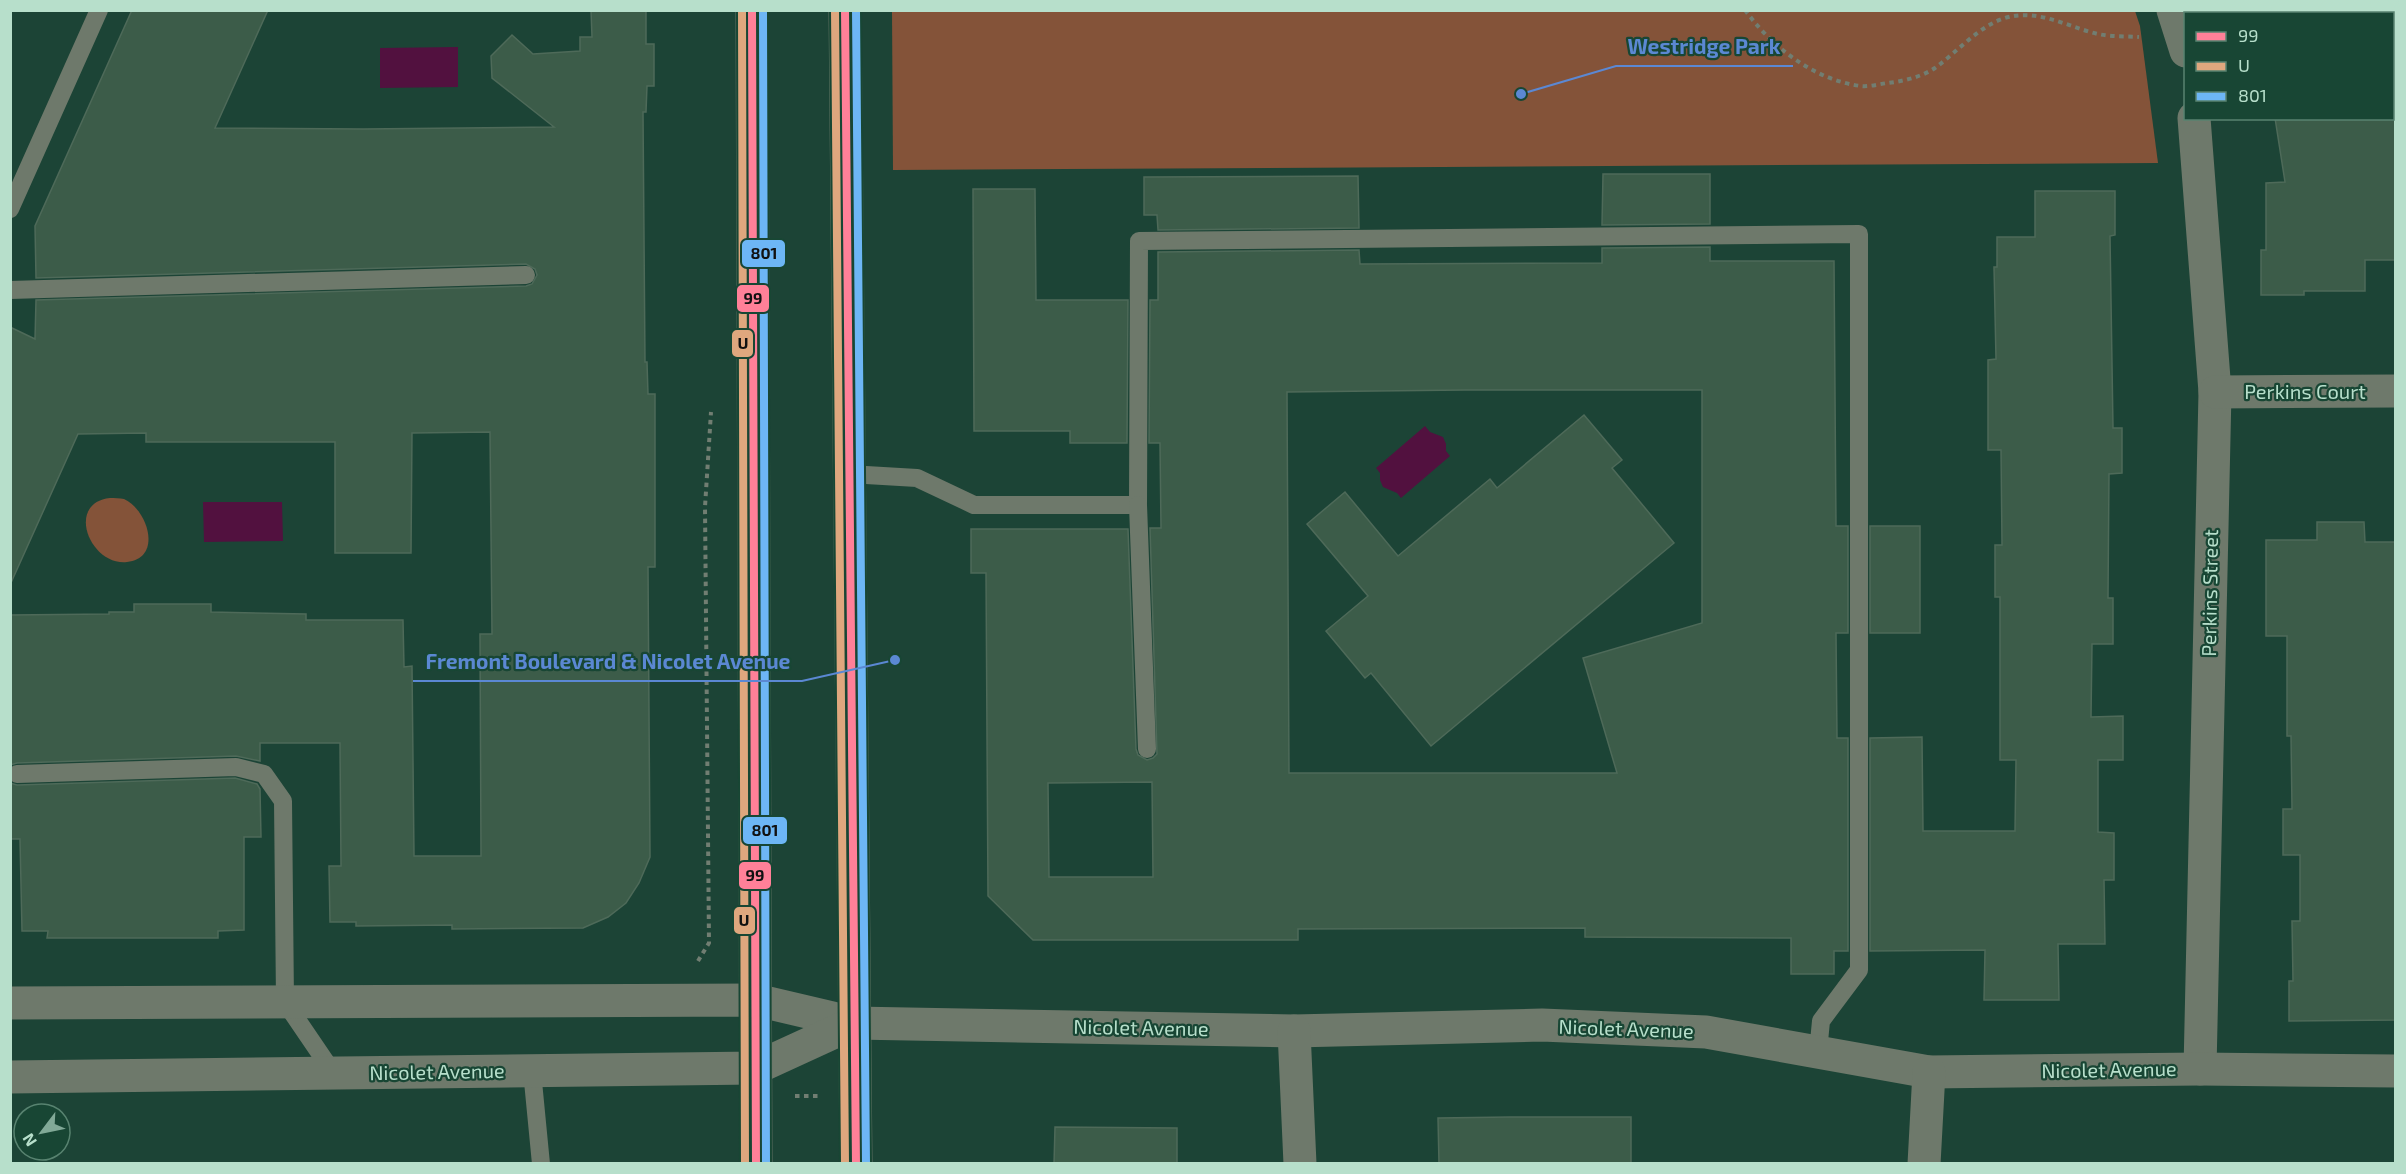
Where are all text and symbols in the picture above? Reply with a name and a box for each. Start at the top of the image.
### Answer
legend [2184,12,2394,120]
text: 99 [2238,24,2259,46]
callout: Westridge Park [1616,27,1793,66]
text: Westridge Park [1627,33,1781,58]
text: U [2238,54,2250,76]
text: 801 [2238,84,2267,106]
line badge: 801 [741,239,786,268]
text: 801 [751,243,777,262]
line badge: 99 [736,284,770,313]
text: 99 [744,288,762,307]
line badge: U [731,329,754,358]
text: U [738,333,748,352]
street label: Perkins Court [2244,379,2366,403]
street label: Perkins Street [2196,529,2222,657]
callout: Fremont Boulevard & Nicolet Avenue [413,642,802,681]
text: Fremont Boulevard & Nicolet Avenue [426,648,791,673]
line badge: 801 [742,816,788,845]
text: 801 [752,820,778,839]
line badge: 99 [738,861,772,890]
text: 99 [746,865,764,884]
line badge: U [733,906,756,935]
text: U [739,910,749,929]
street label: Nicolet Avenue [1073,1014,1209,1040]
street label: Nicolet Avenue [1558,1014,1694,1042]
street label: Nicolet Avenue [2041,1056,2177,1082]
street label: Nicolet Avenue [369,1058,505,1084]
north arrow [12,1102,72,1162]
text: N [18,1130,40,1150]

